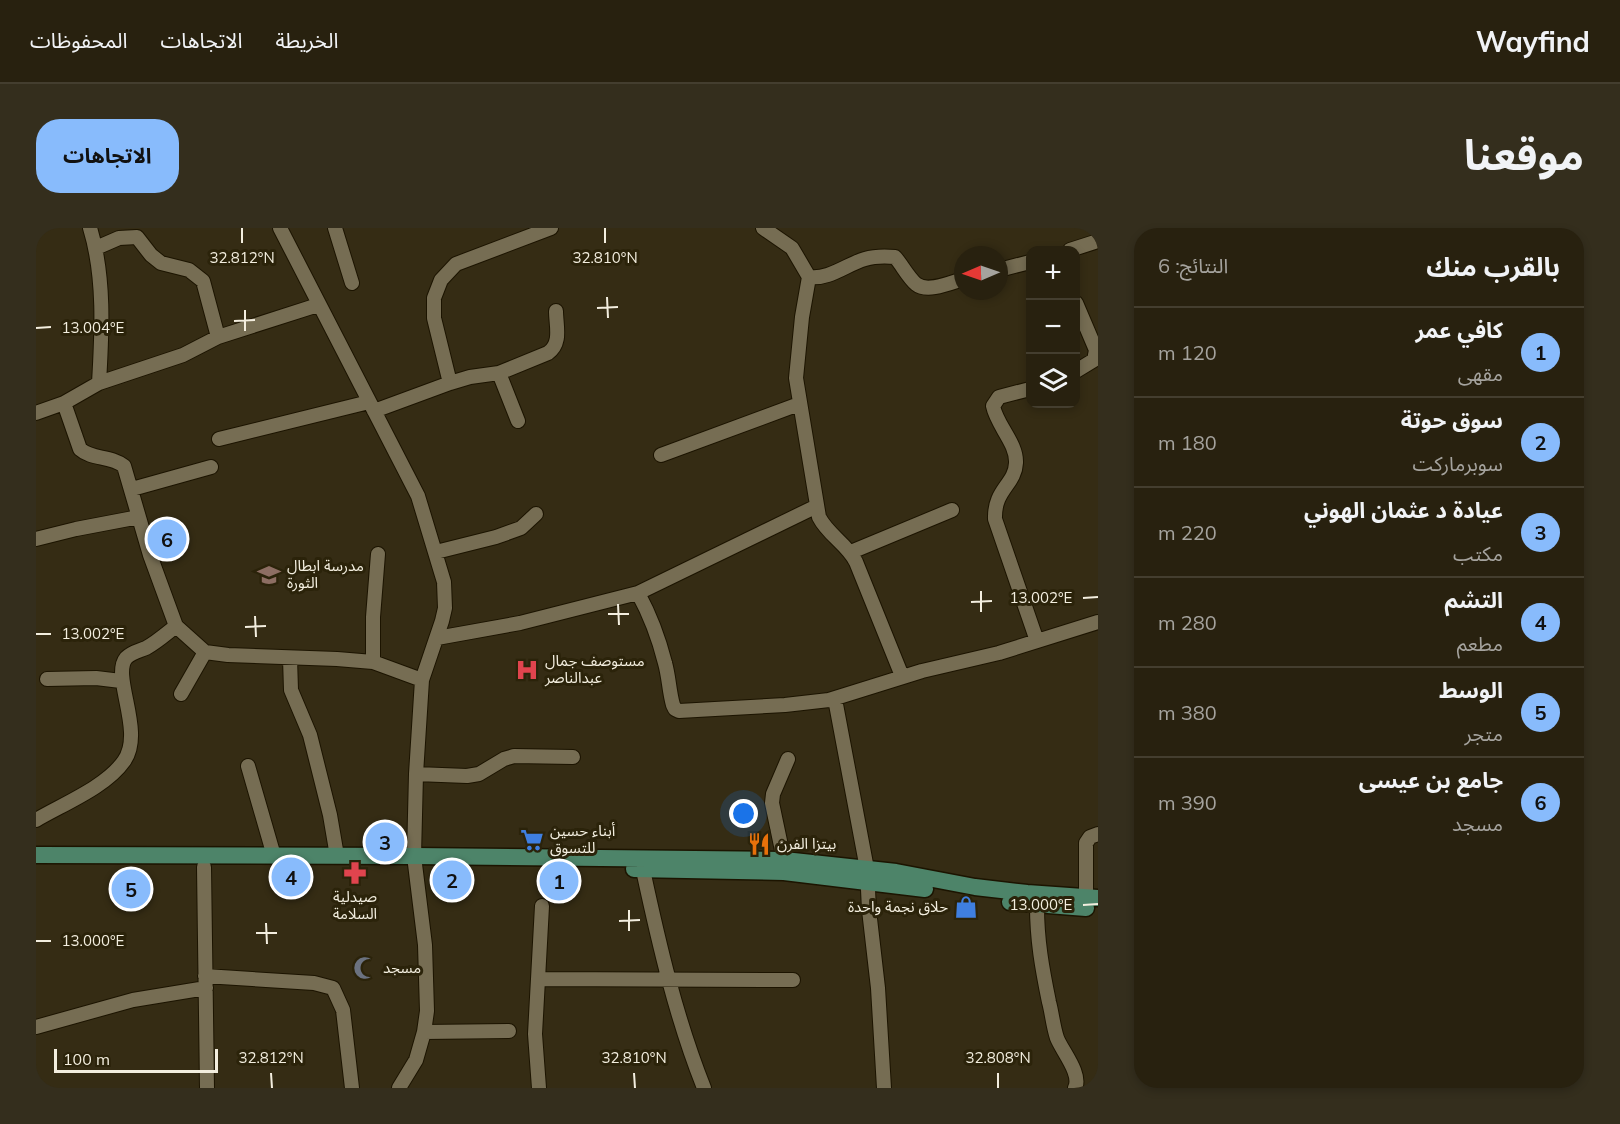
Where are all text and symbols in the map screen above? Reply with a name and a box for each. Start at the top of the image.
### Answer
text: Wayfind [1476,24,1590,59]
text: المحفوظات [30,27,127,53]
text: الاتجاهات [160,27,242,53]
text: الخريطة [275,27,338,53]
button: الاتجاهات [36,119,179,193]
text: موقعنا [1464,128,1584,181]
north arrow [954,246,1008,300]
map controls [1026,246,1080,408]
button: + [1026,246,1080,300]
text: 32.812°N [209,248,275,267]
text: 32.810°N [572,248,638,267]
text: بالقرب منك [1426,250,1560,283]
text: النتائج: 6 [1158,253,1228,278]
button: − [1026,300,1080,354]
text: كافي عمر [1415,316,1503,344]
text: 13.004°E [62,318,125,337]
text: 120 m [1158,340,1217,365]
text: 1 [1535,340,1547,365]
button: layers [1026,354,1080,408]
text: مقهى [1458,361,1503,386]
text: سوق حوتة [1401,406,1503,434]
text: 180 m [1158,430,1217,455]
text: 2 [1535,430,1547,455]
text: سوبرماركت [1412,451,1503,476]
text: عيادة د عثمان الهوني [1304,496,1503,524]
pin: 6 [148,516,186,562]
text: 220 m [1158,520,1217,545]
text: 3 [1535,520,1547,545]
text: مكتب [1453,541,1503,566]
place label: مدرسة ابطال الثورة [287,556,364,592]
school or university icon: مدرسة ابطال الثورة [256,562,282,588]
text: التشم [1445,586,1503,614]
text: 13.002°E [1010,588,1073,607]
text: 280 m [1158,610,1217,635]
text: 4 [1535,610,1547,635]
text: 13.002°E [62,624,125,643]
text: مطعم [1457,631,1503,656]
place label: مستوصف جمال عبدالناصر [544,651,645,687]
hospital icon: مستوصف جمال عبدالناصر [514,657,540,683]
text: الوسط [1439,676,1503,704]
text: 380 m [1158,700,1217,725]
text: 5 [1535,700,1547,725]
text: متجر [1464,721,1503,746]
text: جامع بن عيسى [1359,766,1503,794]
text: 390 m [1158,790,1217,815]
text: 6 [1535,790,1547,815]
your location [729,799,758,828]
text: مسجد [1452,811,1503,836]
pin: 3 [366,820,404,864]
place label: أبناء حسين للتسوق [550,821,616,857]
supermarket icon: أبناء حسين للتسوق [519,827,545,853]
restaurant icon: بيتزا الفرن [746,831,772,857]
place label: بيتزا الفرن [777,834,836,853]
pin: 4 [272,854,310,900]
pin: 2 [432,858,472,902]
pin: 1 [540,858,578,904]
pharmacy icon: صيدلية السلامة [342,860,368,886]
pin: 5 [112,866,151,912]
place label: صيدلية السلامة [333,887,377,923]
shop icon: حلاق نجمة واحدة [953,894,979,920]
text: 13.000°E [1010,895,1073,914]
place label: حلاق نجمة واحدة [848,897,948,916]
text: 13.000°E [62,931,125,950]
mosque icon: مسجد [352,955,378,981]
place label: مسجد [383,958,421,977]
scale bar [54,1046,218,1074]
text: 32.812°N [238,1048,304,1067]
text: 32.810°N [601,1048,667,1067]
text: 32.808°N [965,1048,1031,1067]
text: 100 m [63,1049,110,1069]

